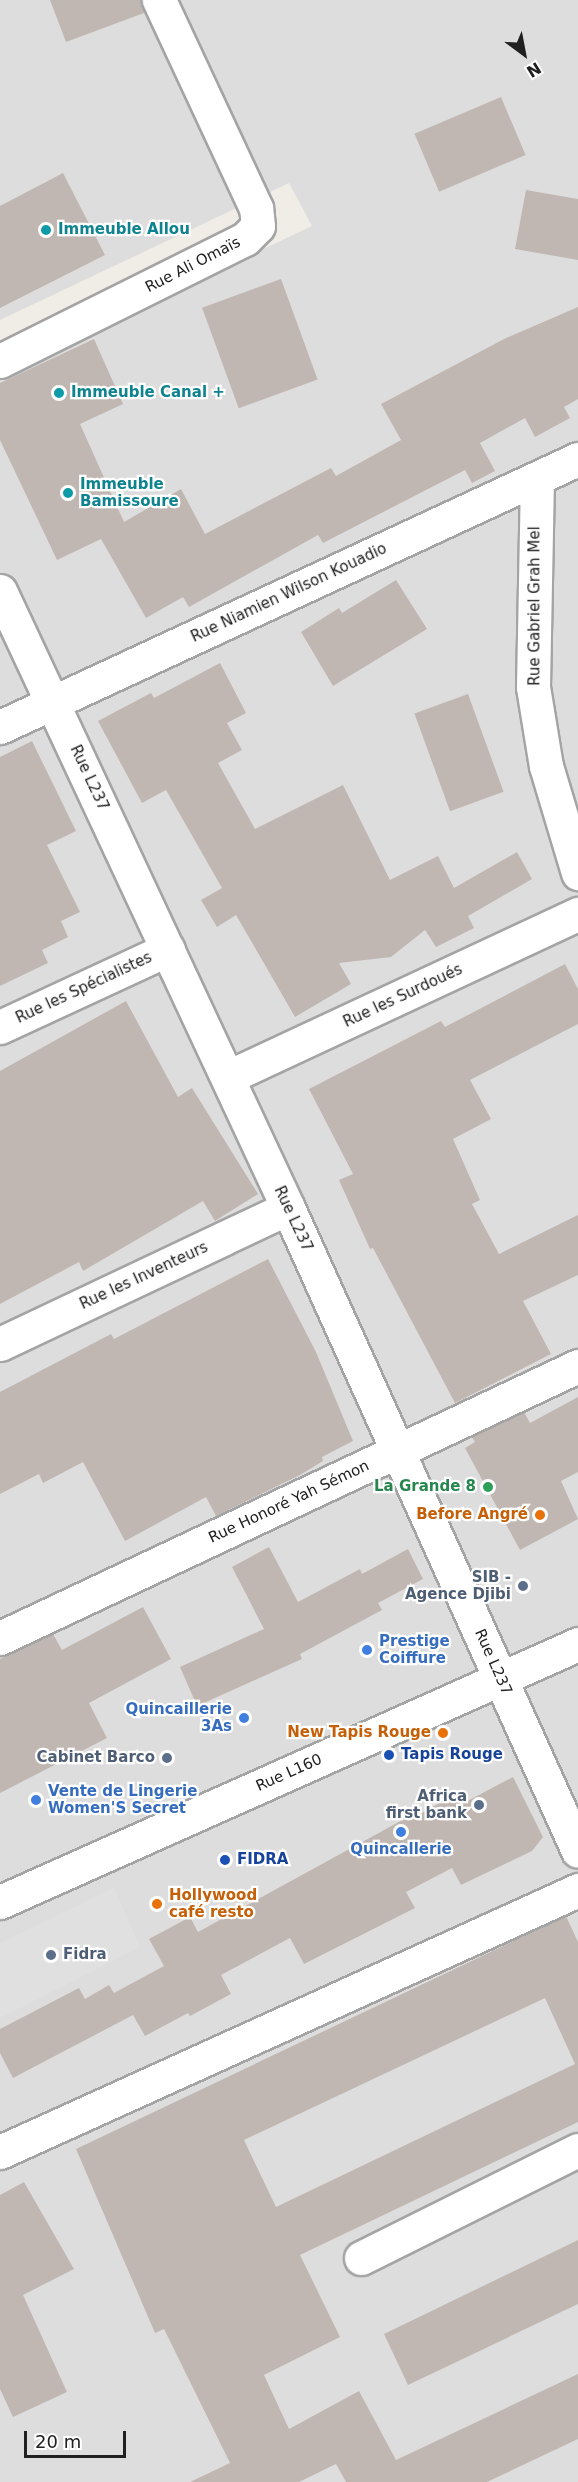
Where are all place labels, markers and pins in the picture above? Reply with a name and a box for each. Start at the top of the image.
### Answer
place label: Immeuble Allou [58,221,190,239]
marker: Immeuble Allou [39,223,53,237]
place label: Immeuble Canal + [71,384,225,402]
marker: Immeuble Canal + [52,386,66,400]
place label: Immeuble Bamissoure [80,475,179,510]
marker: Immeuble Bamissoure [61,486,75,500]
place label: La Grande 8 [374,1478,476,1496]
marker: La Grande 8 [481,1480,495,1494]
place label: Before Angré [416,1506,528,1524]
marker: Before Angré [533,1508,547,1522]
place label: SIB - Agence Djibi [405,1568,511,1603]
marker: SIB - Agence Djibi [516,1579,530,1593]
place label: Prestige Coiffure [379,1632,450,1667]
marker: Prestige Coiffure [360,1643,374,1657]
place label: Quincaillerie 3As [125,1700,232,1735]
marker: Quincaillerie 3As [237,1711,251,1725]
place label: New Tapis Rouge [287,1724,431,1742]
marker: New Tapis Rouge [436,1726,450,1740]
place label: Tapis Rouge [401,1746,503,1764]
marker: Tapis Rouge [382,1748,396,1762]
place label: Cabinet Barco [37,1749,155,1767]
marker: Cabinet Barco [160,1751,174,1765]
place label: Vente de Lingerie Women'S Secret [48,1782,197,1817]
place label: Africa first bank [386,1787,467,1822]
marker: Vente de Lingerie Women'S Secret [29,1793,43,1807]
marker: Africa first bank [472,1798,486,1812]
marker: Quincallerie [394,1825,408,1839]
place label: Quincallerie [350,1841,452,1859]
place label: FIDRA [237,1851,288,1869]
marker: FIDRA [218,1853,232,1867]
place label: Hollywood café resto [169,1886,257,1921]
marker: Hollywood café resto [150,1897,164,1911]
place label: Fidra [63,1946,107,1964]
marker: Fidra [44,1948,58,1962]

